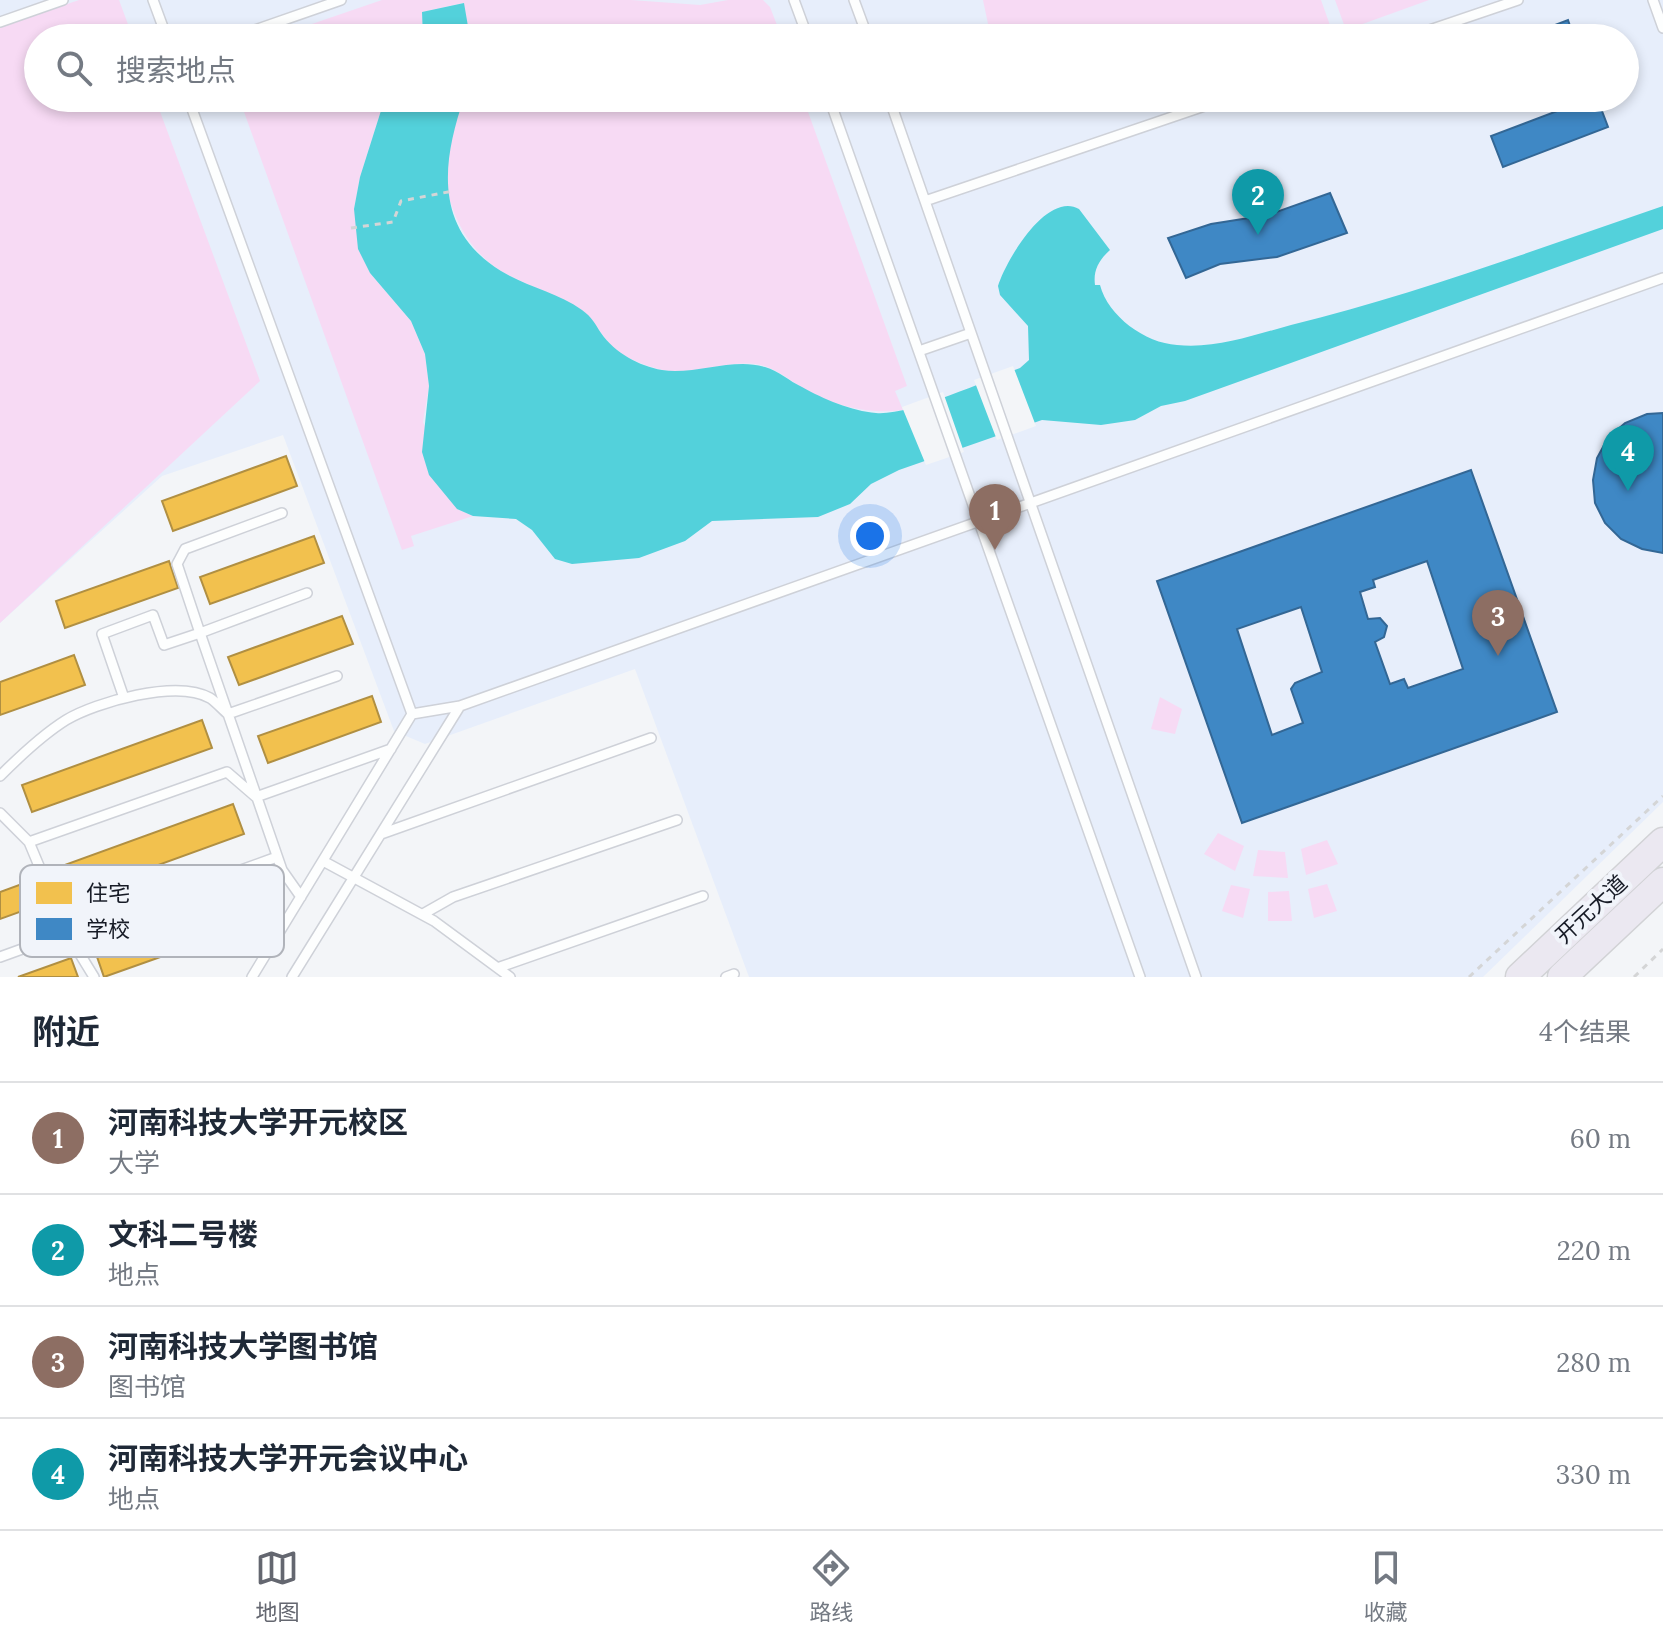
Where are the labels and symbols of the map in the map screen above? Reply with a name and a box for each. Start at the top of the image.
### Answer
pin: 2 [1232,169,1284,235]
pin: 4 [1602,425,1654,491]
pin: 1 [969,484,1021,550]
your location [850,516,890,556]
pin: 3 [1472,590,1524,656]
legend [20,865,284,957]
street label: 开元大道 [1549,869,1633,949]
text: 住宅 [86,879,130,907]
text: 学校 [86,915,130,943]

